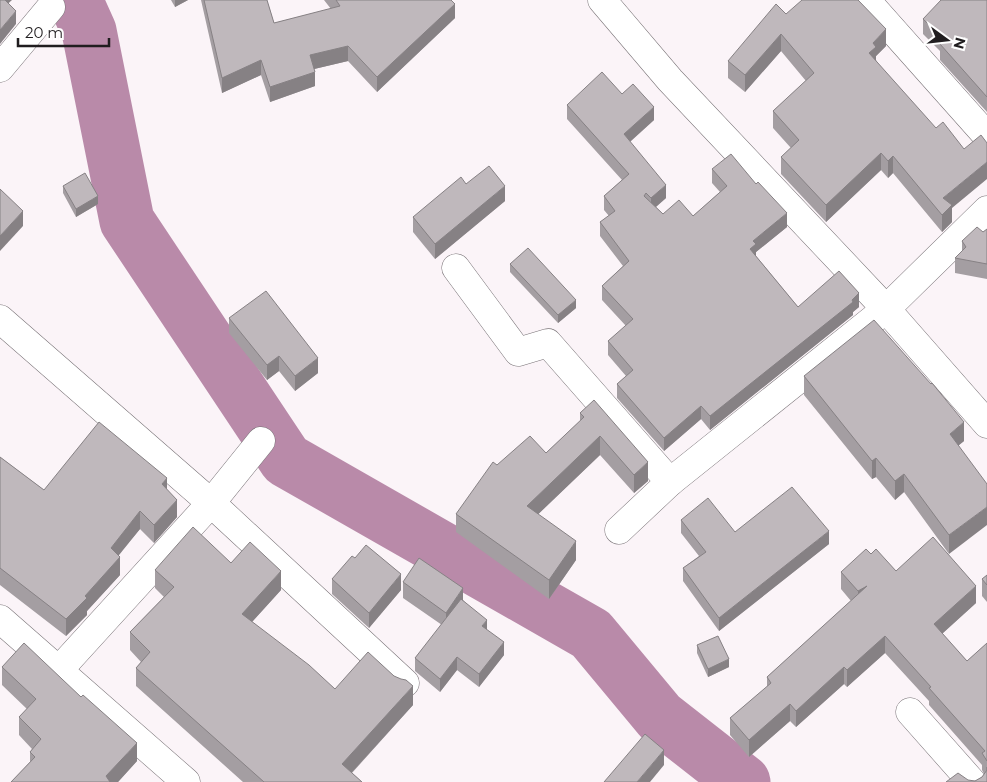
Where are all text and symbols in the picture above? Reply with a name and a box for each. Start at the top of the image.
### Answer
scale bar [18,15,109,47]
north arrow [922,15,972,65]
text: 20 m [25,23,63,42]
text: N [949,36,970,51]

